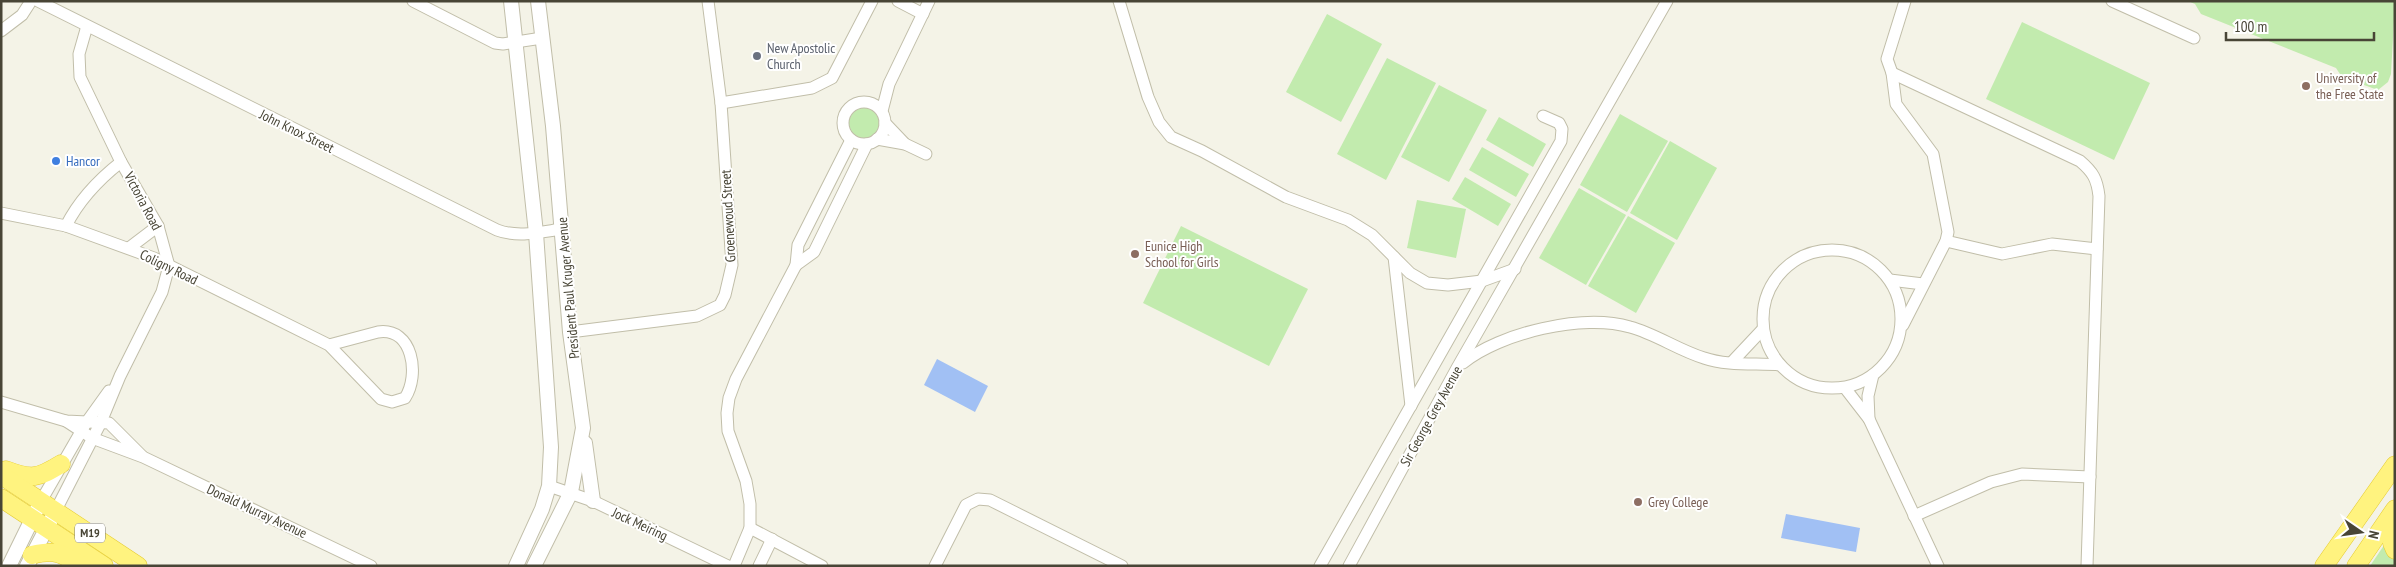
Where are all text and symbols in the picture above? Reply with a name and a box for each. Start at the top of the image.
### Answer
scale bar [2226,10,2374,42]
text: 100 m [2234,17,2267,36]
place label: New Apostolic Church [767,39,835,73]
marker: New Apostolic Church [751,50,763,62]
place label: University of the Free State [2316,69,2384,103]
marker: University of the Free State [2300,80,2312,92]
street label: John Knox Street [256,105,337,157]
place label: Hancor [66,152,100,170]
marker: Hancor [50,155,62,167]
street label: Victoria Road [120,168,166,233]
street label: Groenewoud Street [717,169,739,263]
street label: President Paul Kruger Avenue [553,216,583,360]
place label: Eunice High School for Girls [1145,237,1219,271]
street label: Coligny Road [137,245,201,289]
marker: Eunice High School for Girls [1129,248,1141,260]
street label: Sir George Grey Avenue [1396,362,1466,469]
street label: Donald Murray Avenue [204,480,310,542]
place label: Grey College [1648,493,1708,511]
marker: Grey College [1632,496,1644,508]
street label: Jock Meiring [608,503,671,545]
north arrow [2336,507,2386,557]
road number: M19 [75,524,105,542]
text: N [2364,529,2383,541]

